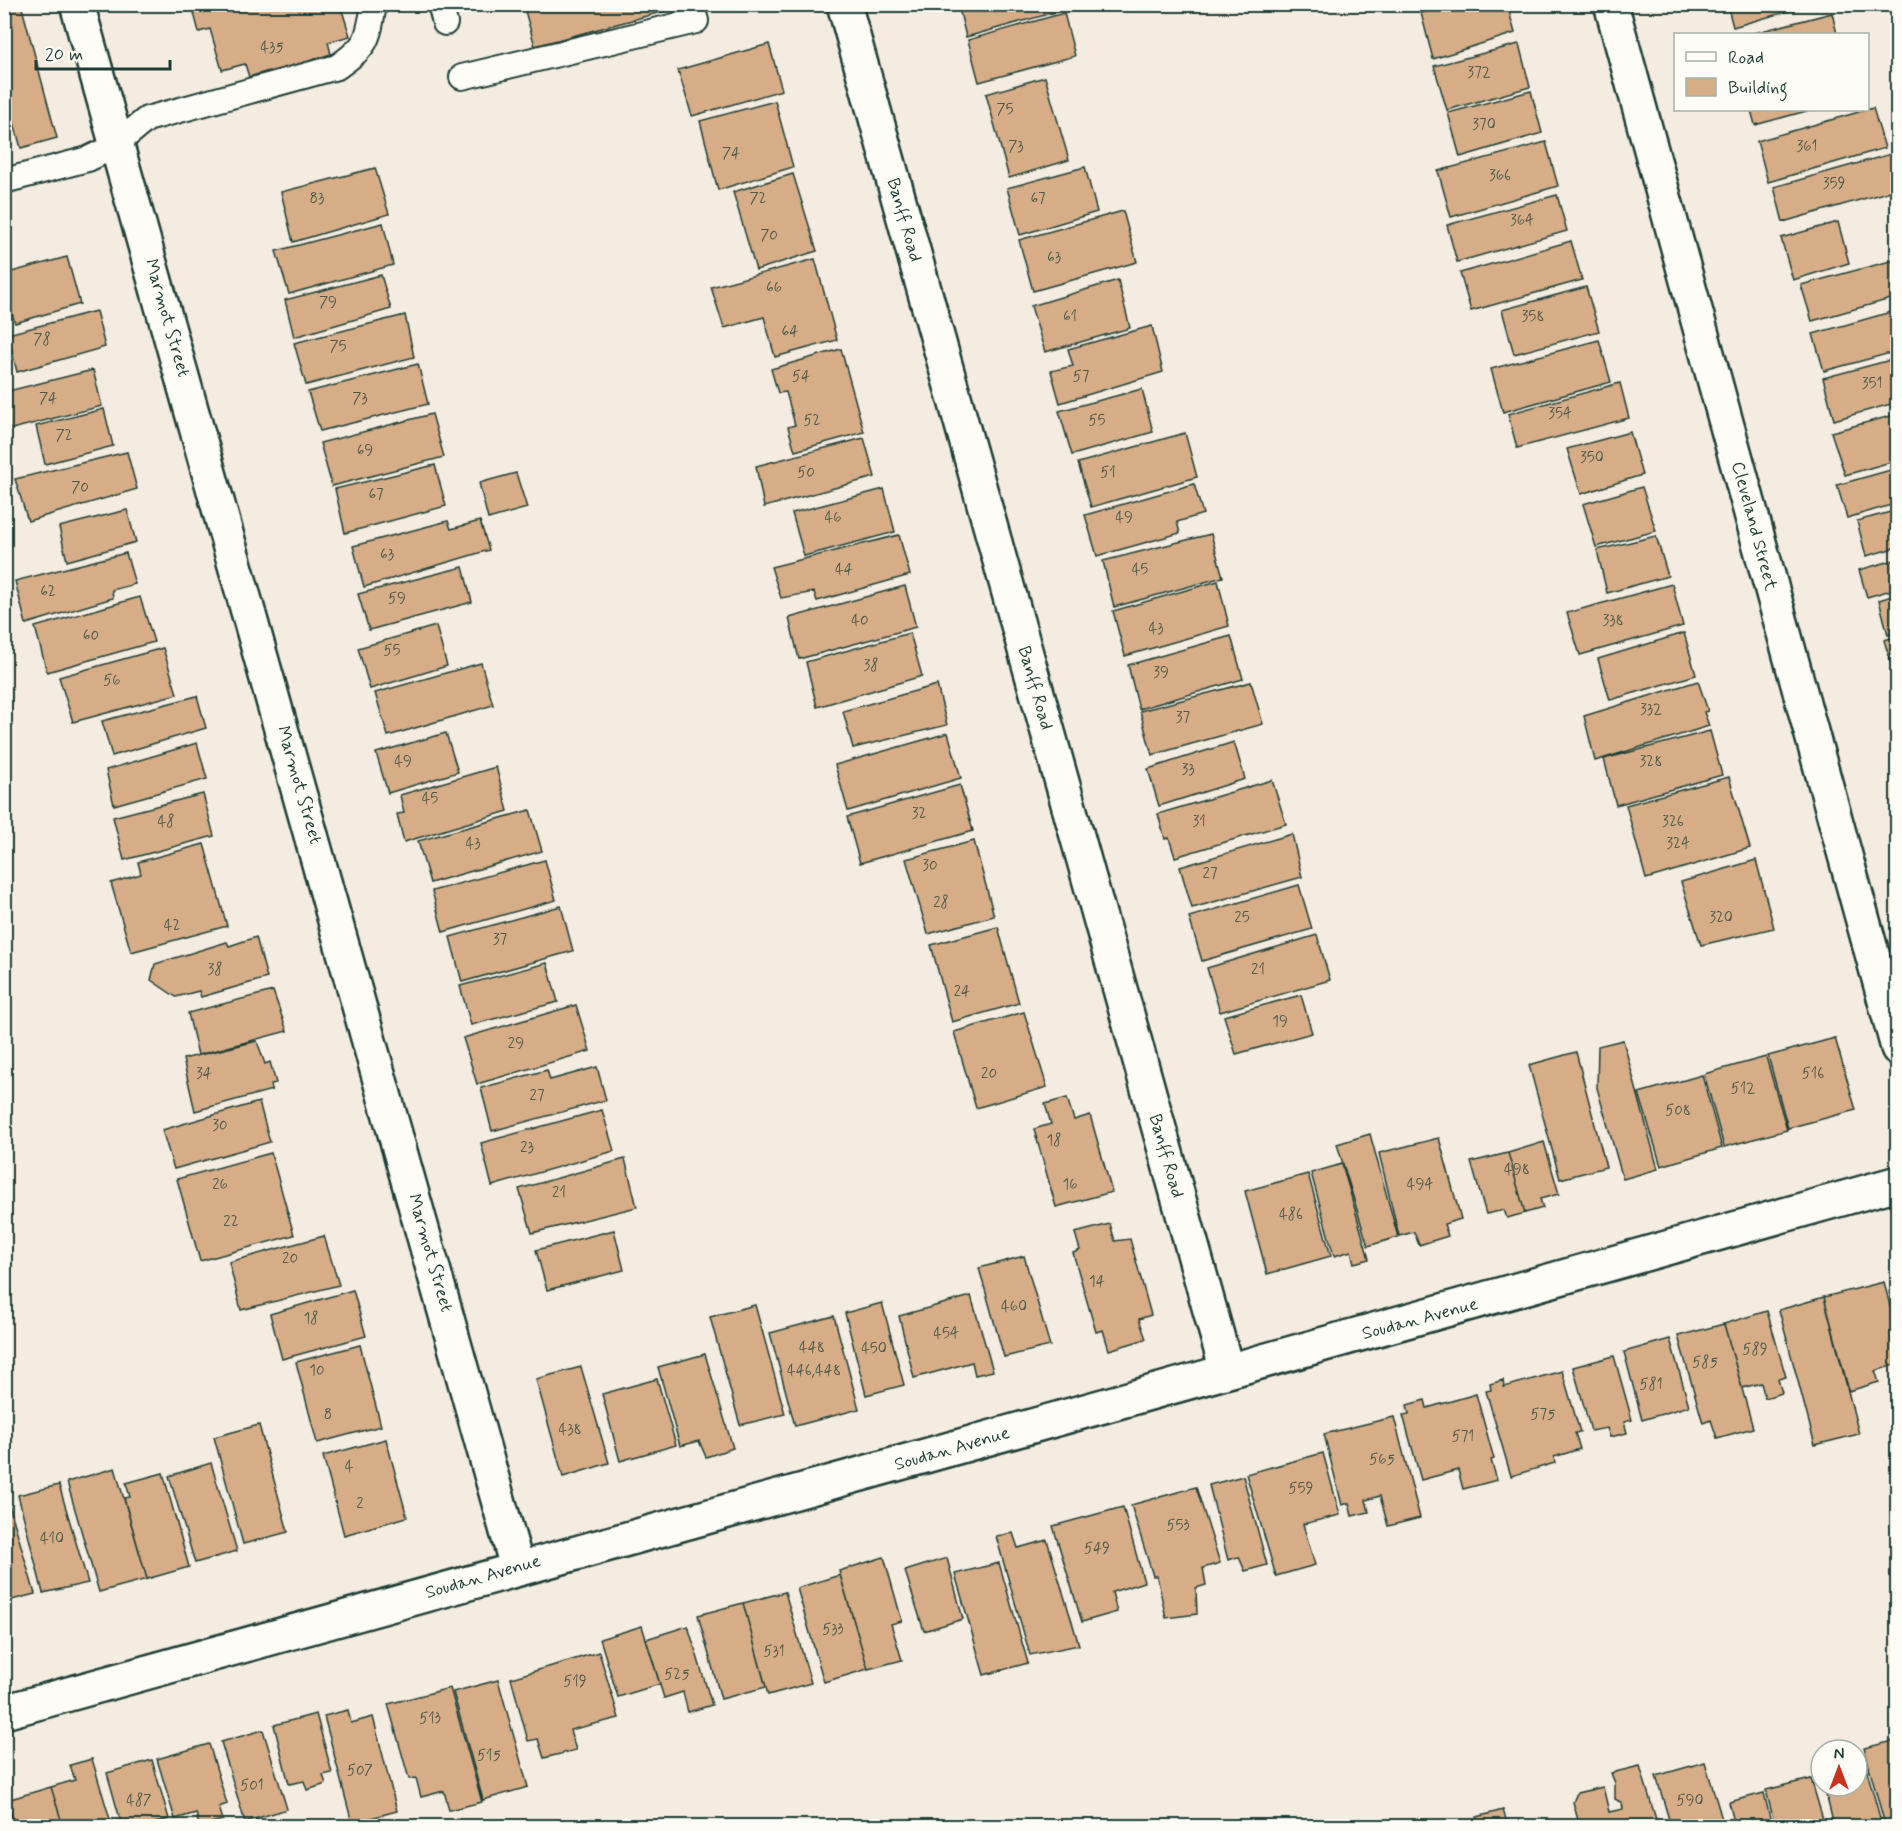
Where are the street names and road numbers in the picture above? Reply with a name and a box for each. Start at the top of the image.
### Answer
street label: Banff Road [881,175,927,265]
street label: Marmot Street [139,256,195,380]
street label: Cleveland Street [1725,459,1783,594]
street label: Banff Road [1012,643,1058,733]
street label: Marmot Street [271,723,327,847]
street label: Banff Road [1143,1111,1189,1201]
street label: Marmot Street [402,1191,458,1315]
street label: Soudan Avenue [1359,1292,1481,1346]
street label: Soudan Avenue [891,1421,1013,1477]
street label: Soudan Avenue [422,1549,544,1605]

